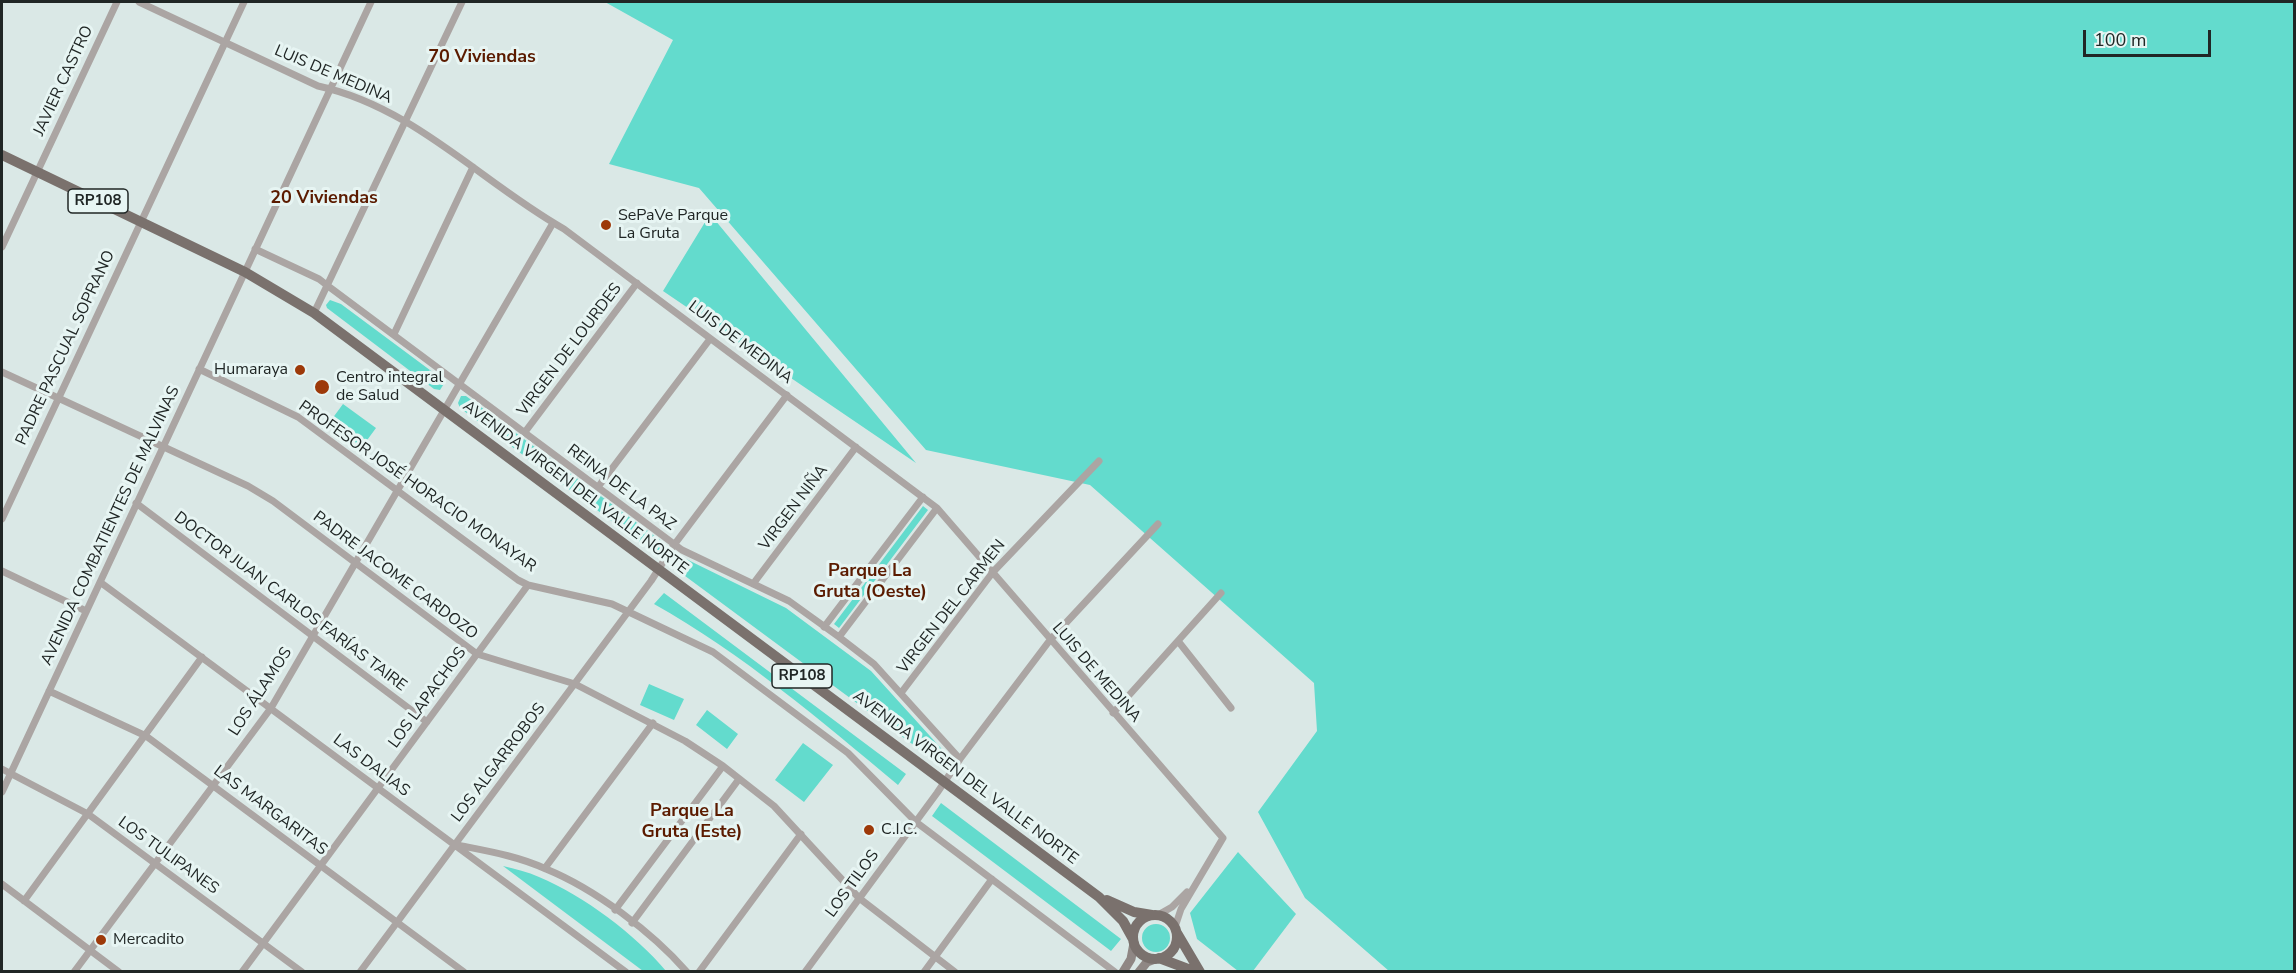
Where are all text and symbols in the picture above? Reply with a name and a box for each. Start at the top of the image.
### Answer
scale bar [2086,18,2214,56]
street label: JAVIER CASTRO [30,23,98,139]
text: 100 m [2094,28,2146,52]
street label: LUIS DE MEDINA [271,42,395,108]
district label: 70 Viviendas [428,47,536,69]
district label: 20 Viviendas [270,188,378,210]
road number: RP108 [68,189,128,213]
place label: SePaVe Parque La Gruta [618,206,728,244]
marker: SePaVe Parque La Gruta [599,218,613,232]
street label: PADRE PASCUAL SOPRANO [12,248,120,448]
street label: VIRGEN DE LOURDES [514,280,626,420]
street label: LUIS DE MEDINA [684,297,796,389]
place label: Humaraya [214,360,288,380]
marker: Humaraya [293,363,307,377]
place label: Centro integral de Salud [336,368,443,406]
marker: Centro integral de Salud [313,378,331,396]
street label: AVENIDA COMBATIENTES DE MALVINAS [38,383,184,669]
street label: PROFESOR JOSÉ HORACIO MONAYAR [295,397,539,577]
street label: AVENIDA VIRGEN DEL VALLE NORTE [459,397,691,579]
street label: REINA DE LA PAZ [563,441,679,535]
street label: VIRGEN NIÑA [756,461,832,555]
street label: DOCTOR JUAN CARLOS FARÍAS TAIRE [170,508,410,696]
street label: PADRE JACOME CARDOZO [309,508,481,644]
street label: VIRGEN DEL CARMEN [894,536,1010,678]
district label: Parque La Gruta (Oeste) [813,561,927,604]
street label: LUIS DE MEDINA [1048,619,1144,727]
street label: LOS ÁLAMOS [225,644,297,740]
street label: LOS LAPACHOS [385,644,471,752]
road number: RP108 [772,664,832,688]
street label: AVENIDA VIRGEN DEL VALLE NORTE [849,687,1081,869]
street label: LOS ALGARROBOS [448,700,550,826]
street label: LAS DALIAS [329,731,413,801]
street label: LAS MARGARITAS [209,762,331,860]
district label: Parque La Gruta (Este) [642,801,742,844]
street label: LOS TULIPANES [114,813,222,899]
place label: C.I.C. [881,820,917,840]
marker: C.I.C. [862,823,876,837]
street label: LOS TILOS [822,847,884,921]
place label: Mercadito [113,930,184,950]
marker: Mercadito [94,933,108,947]

